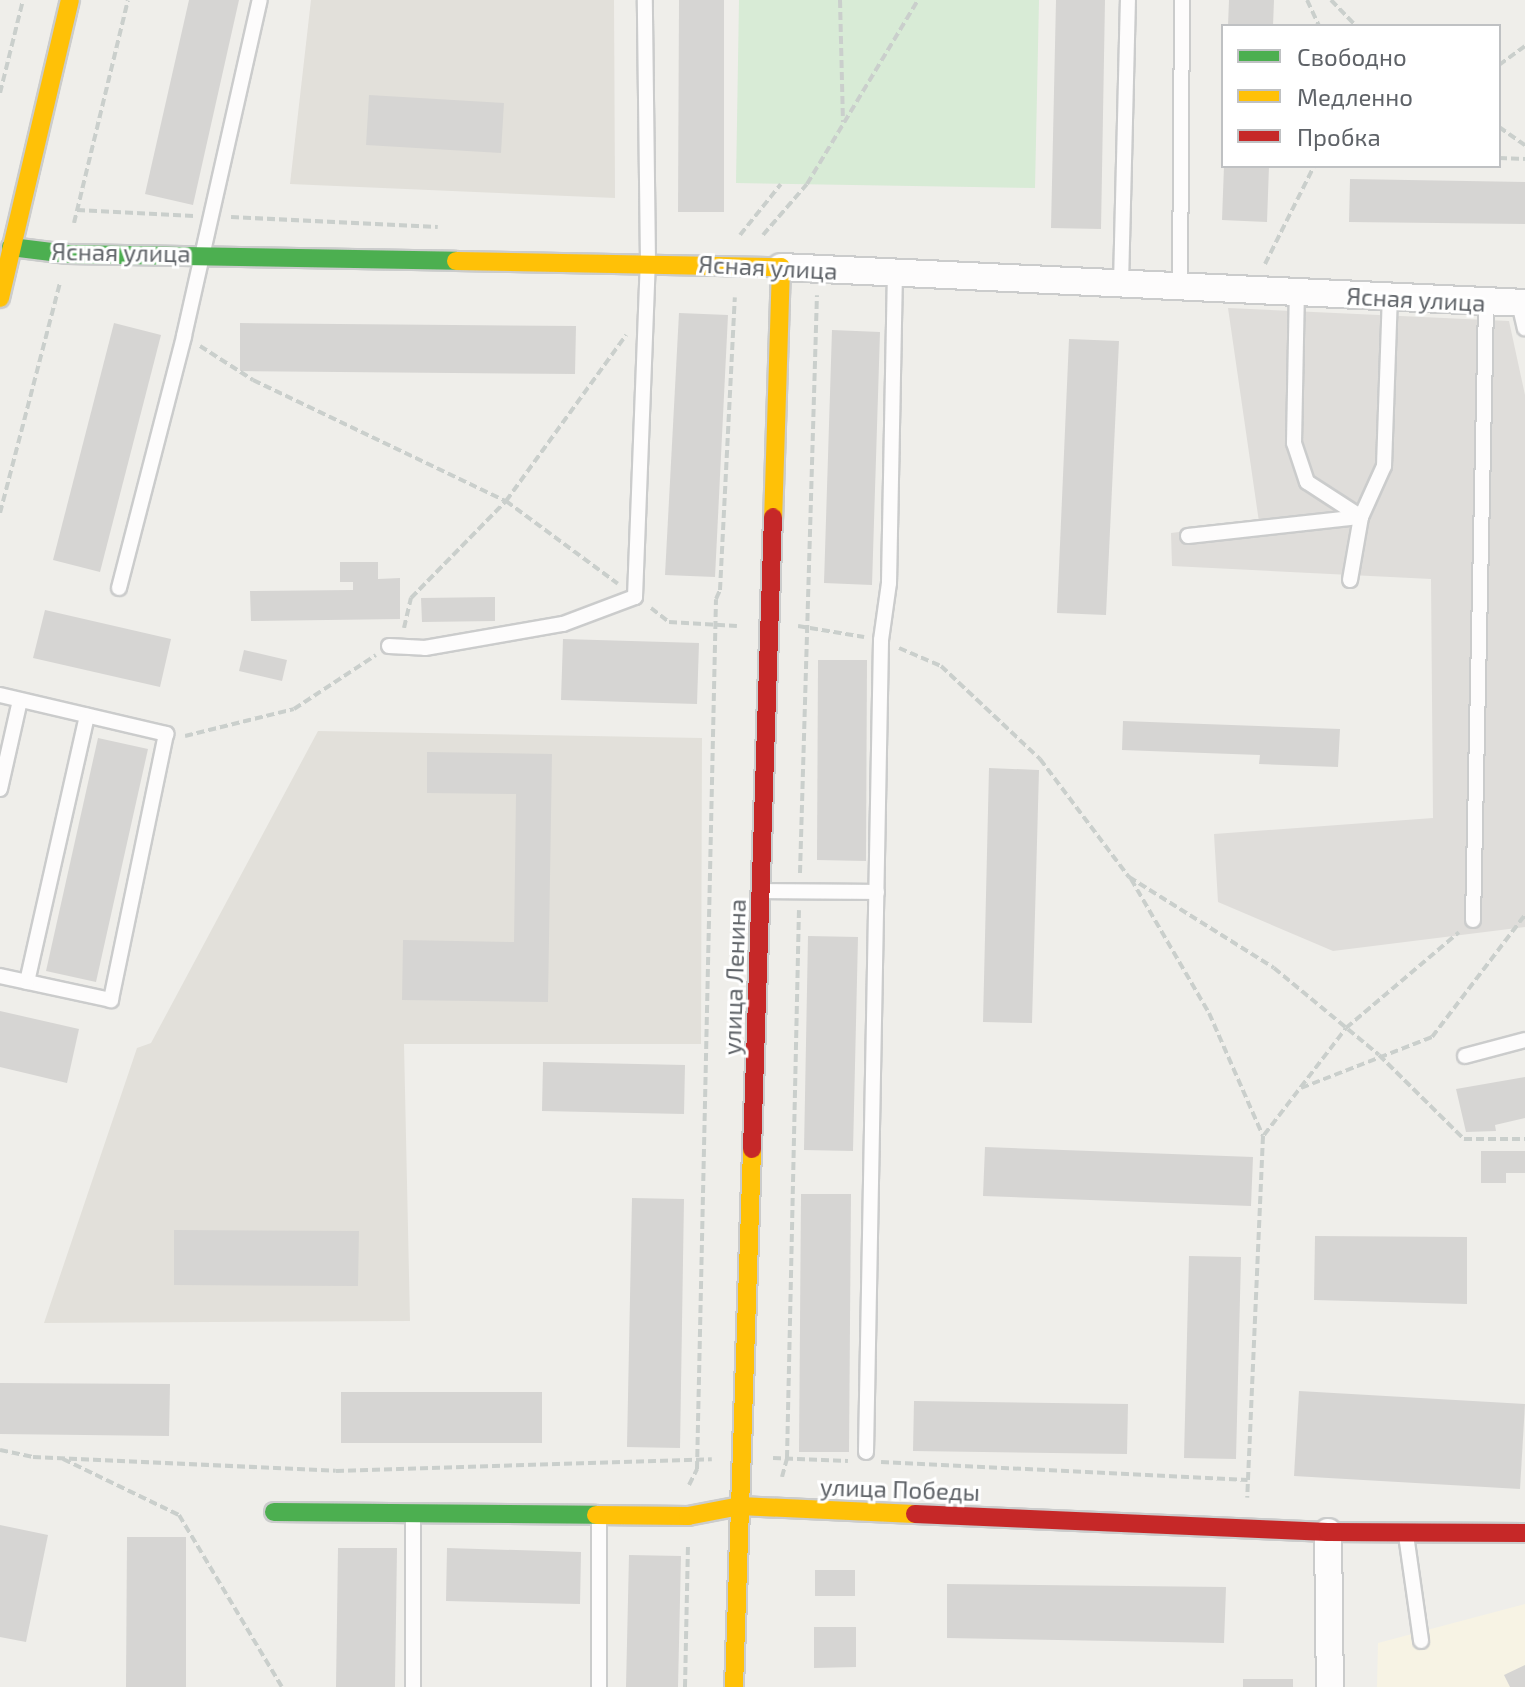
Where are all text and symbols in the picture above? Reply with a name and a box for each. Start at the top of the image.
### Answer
legend [1221,24,1501,168]
text: Свободно [1297,42,1407,71]
text: Медленно [1297,82,1413,111]
text: Пробка [1297,122,1381,151]
street label: Ясная улица [51,236,191,268]
street label: Ясная улица [698,249,838,285]
street label: Ясная улица [1346,281,1486,317]
street label: улица Ленина [717,898,751,1056]
street label: улица Победы [820,1472,980,1506]

